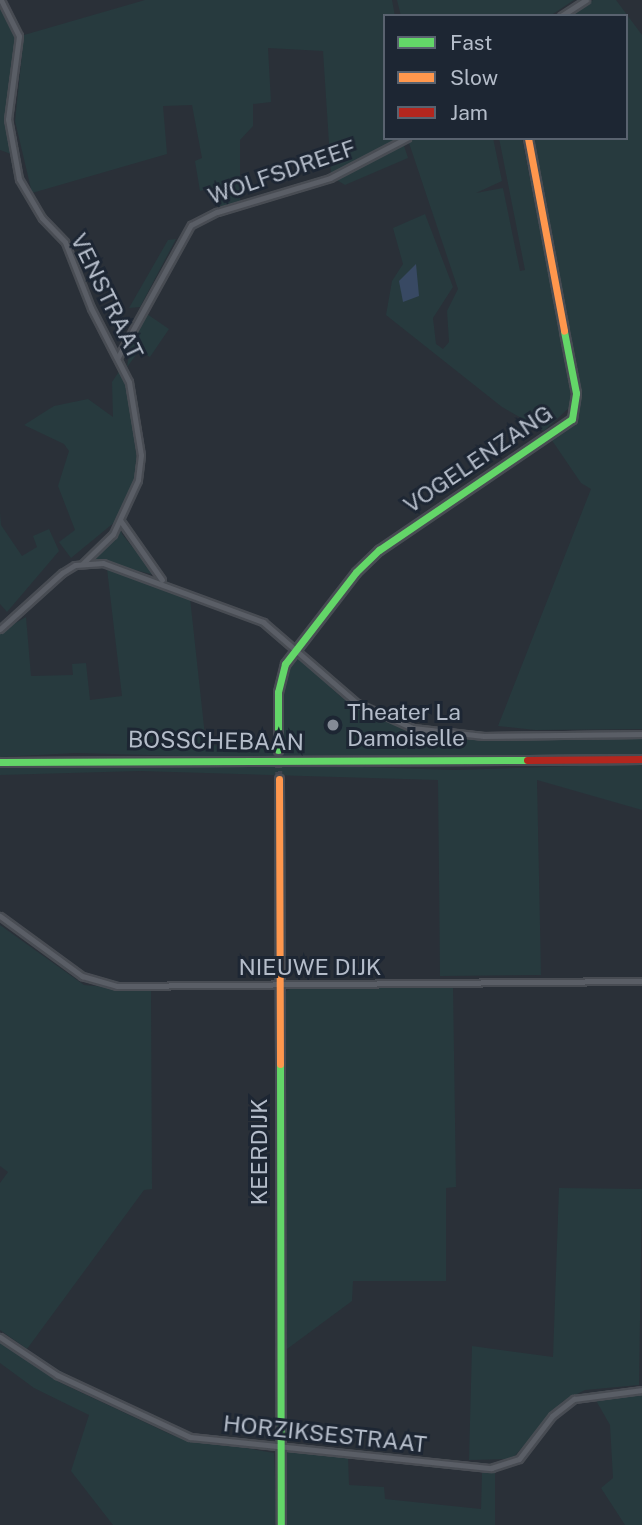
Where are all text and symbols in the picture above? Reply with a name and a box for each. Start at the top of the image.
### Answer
legend [383,14,628,140]
text: Fast [450,30,492,55]
text: Slow [450,65,498,90]
text: Jam [450,100,488,125]
street label: WOLFSDREEF [204,134,360,210]
street label: VENSTRAAT [65,229,149,363]
street label: VOGELENZANG [398,399,558,519]
place label: Theater La Damoiselle [347,698,465,752]
marker: Theater La Damoiselle [325,717,341,733]
street label: BOSSCHEBAAN [128,726,304,756]
street label: NIEUWE DIJK [238,953,382,981]
street label: KEERDIJK [245,1098,273,1206]
street label: HORZIKSESTRAAT [222,1410,428,1458]

